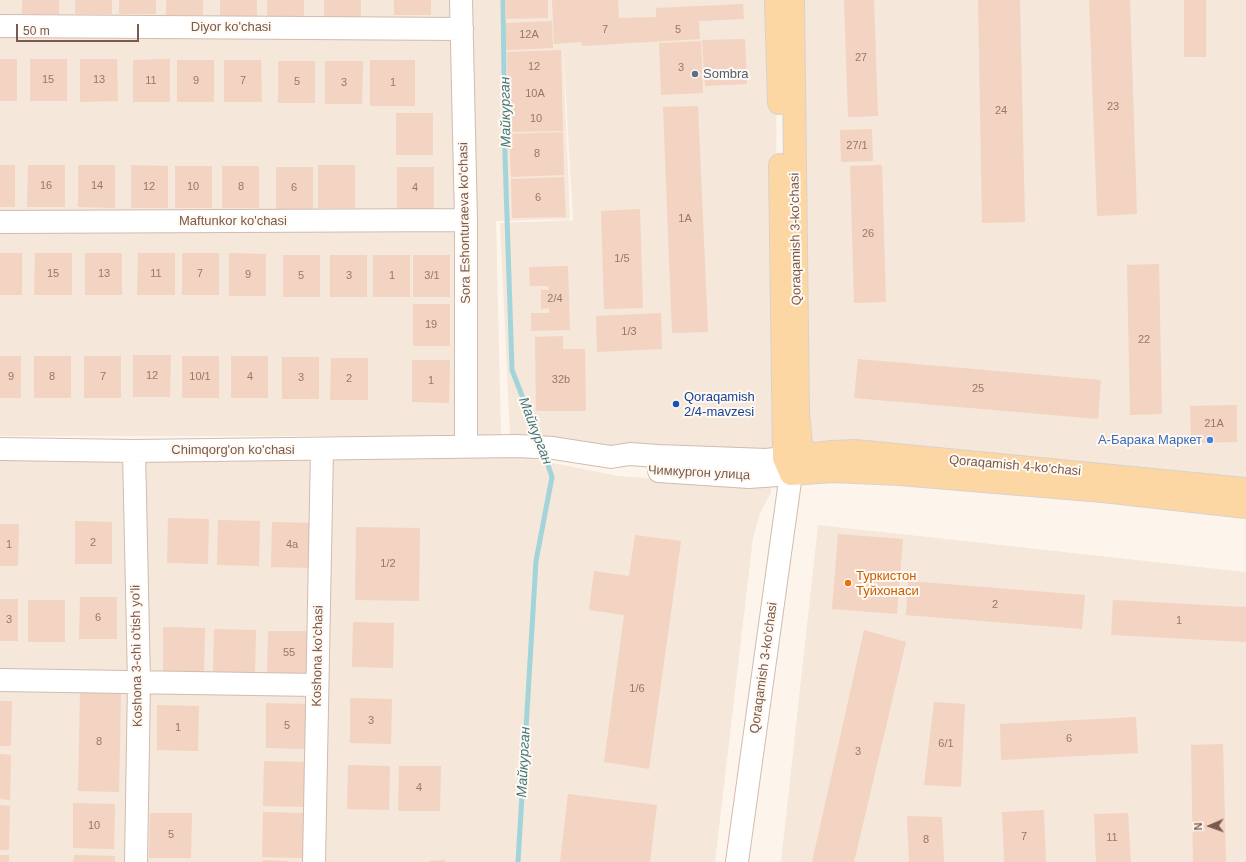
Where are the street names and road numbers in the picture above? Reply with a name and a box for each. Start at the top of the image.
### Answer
street label: Diyor ko'chasi [191,19,271,35]
street label: Sora Eshonturaeva ko'chasi [456,142,474,304]
street label: Qoraqamish 3-ko'chasi [787,173,805,305]
street label: Maftunkor ko'chasi [179,213,287,229]
street label: Chimqorg'on ko'chasi [171,442,295,458]
street label: Qoraqamish 4-ko'chasi [948,452,1082,480]
street label: Чимкургон улица [647,463,751,483]
street label: Koshona 3-chi o'tish yo'li [128,585,146,727]
street label: Qoraqamish 3-ko'chasi [747,601,781,735]
street label: Koshona ko'chasi [309,605,327,707]

